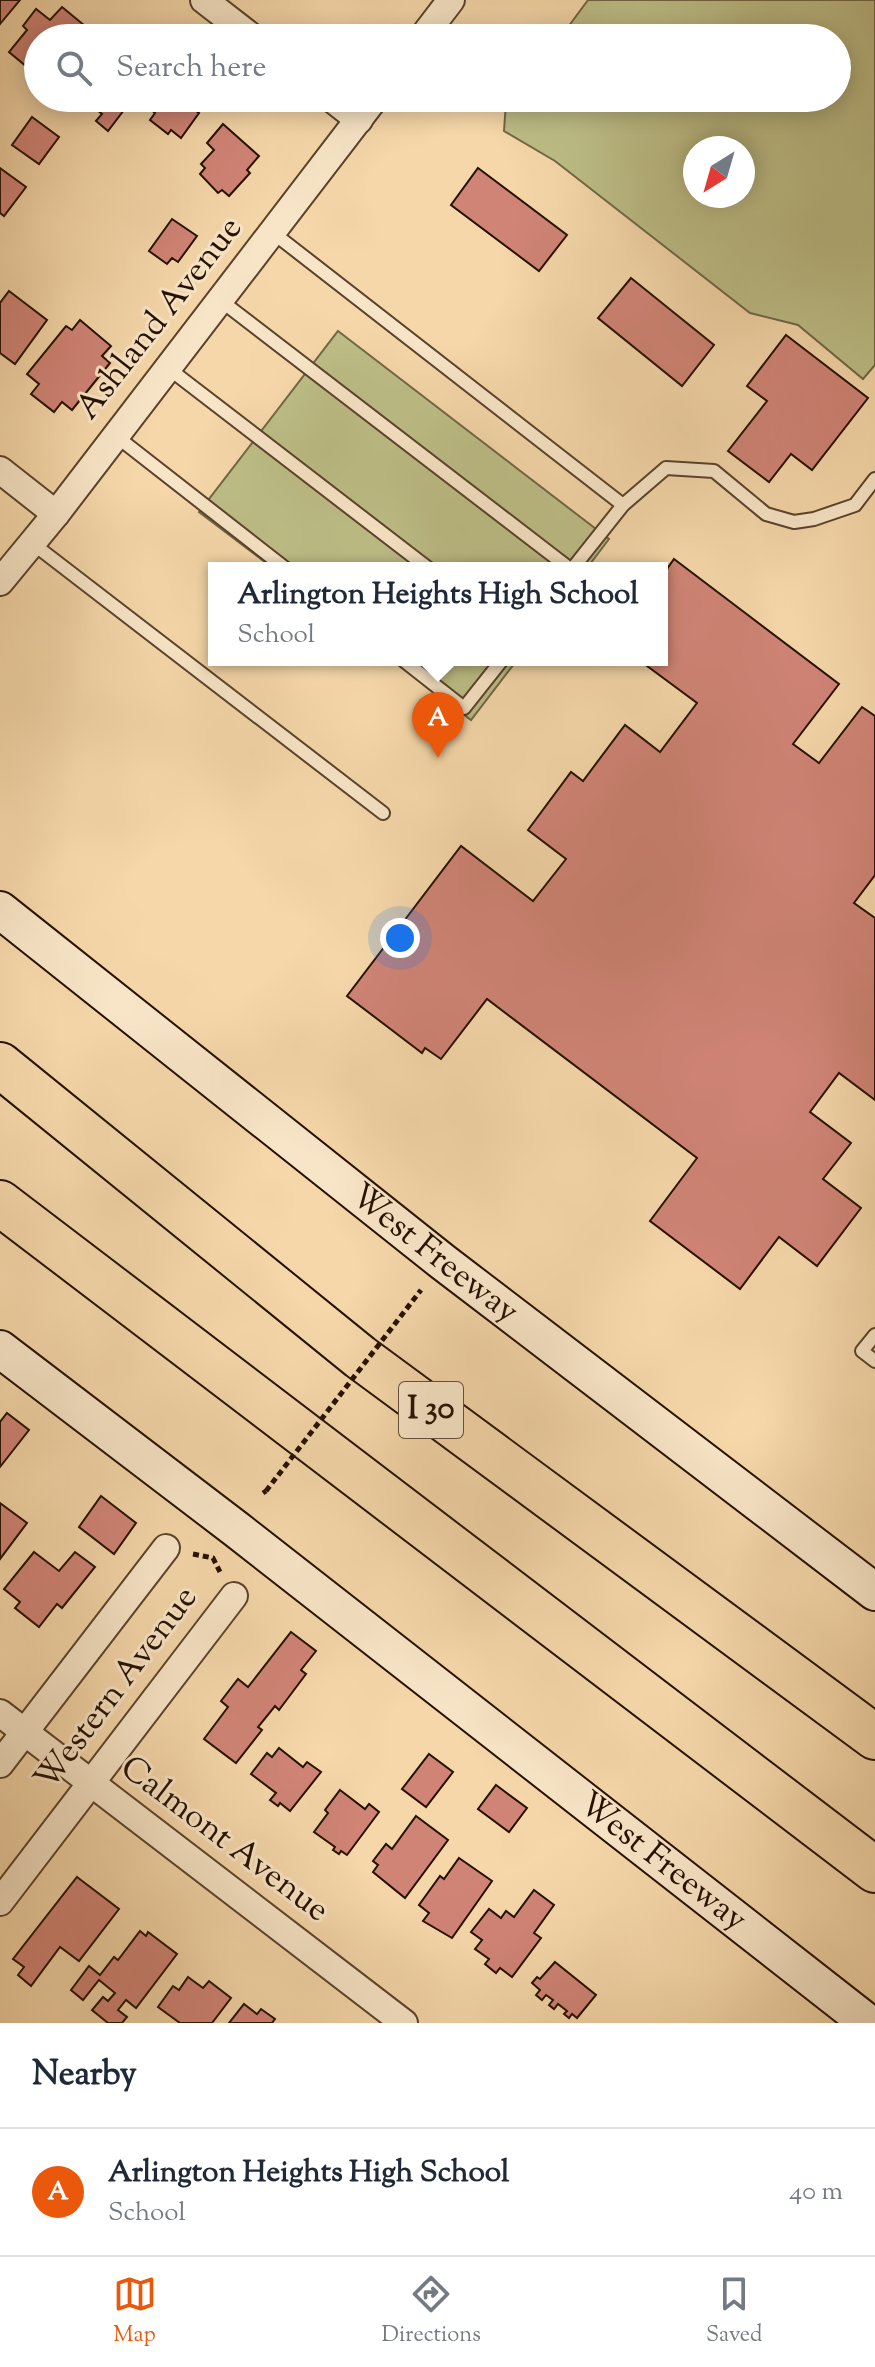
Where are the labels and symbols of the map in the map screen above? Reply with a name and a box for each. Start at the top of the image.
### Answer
north arrow [683,136,755,208]
street label: Ashland Avenue [65,207,255,431]
pin: A [412,692,464,758]
your location [380,918,420,958]
street label: West Freeway [339,1172,529,1336]
road number: I 30 [399,1382,463,1438]
street label: Western Avenue [24,1576,210,1802]
street label: Calmont Avenue [109,1745,339,1935]
street label: West Freeway [568,1781,757,1944]

